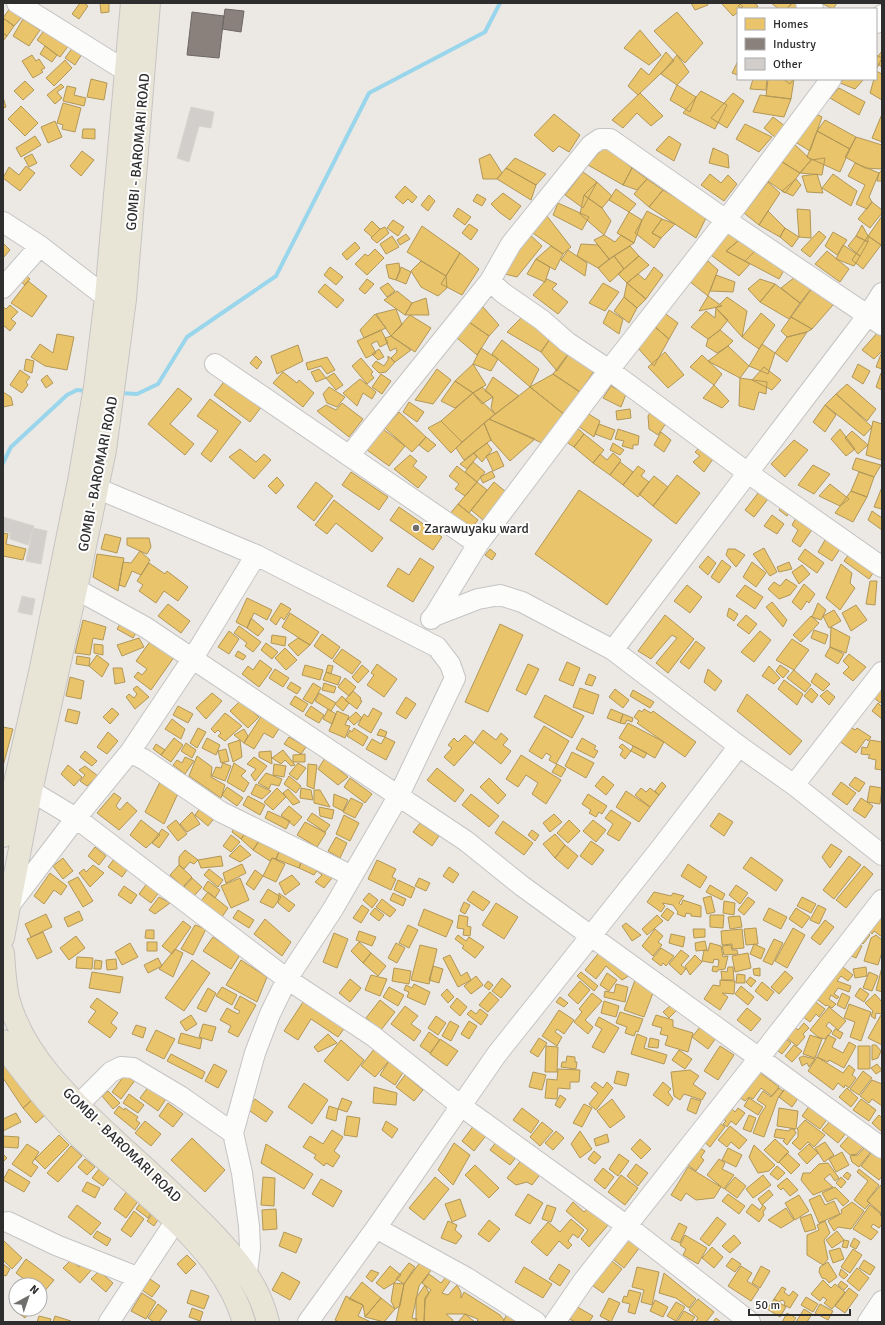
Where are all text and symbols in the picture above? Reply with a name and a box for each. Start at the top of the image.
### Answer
legend [737,8,877,80]
text: Homes [773,17,808,32]
text: Industry [773,37,816,52]
text: Other [773,57,803,72]
street label: GOMBI - BAROMARI ROAD [123,73,153,231]
street label: GOMBI - BAROMARI ROAD [75,395,121,553]
place label: Zarawuyaku ward [424,520,529,537]
marker: Zarawuyaku ward [411,523,421,533]
street label: GOMBI - BAROMARI ROAD [59,1084,185,1206]
north arrow [8,1277,48,1317]
text: N [27,1282,41,1297]
scale bar [749,1291,850,1317]
text: 50 m [755,1298,780,1313]

